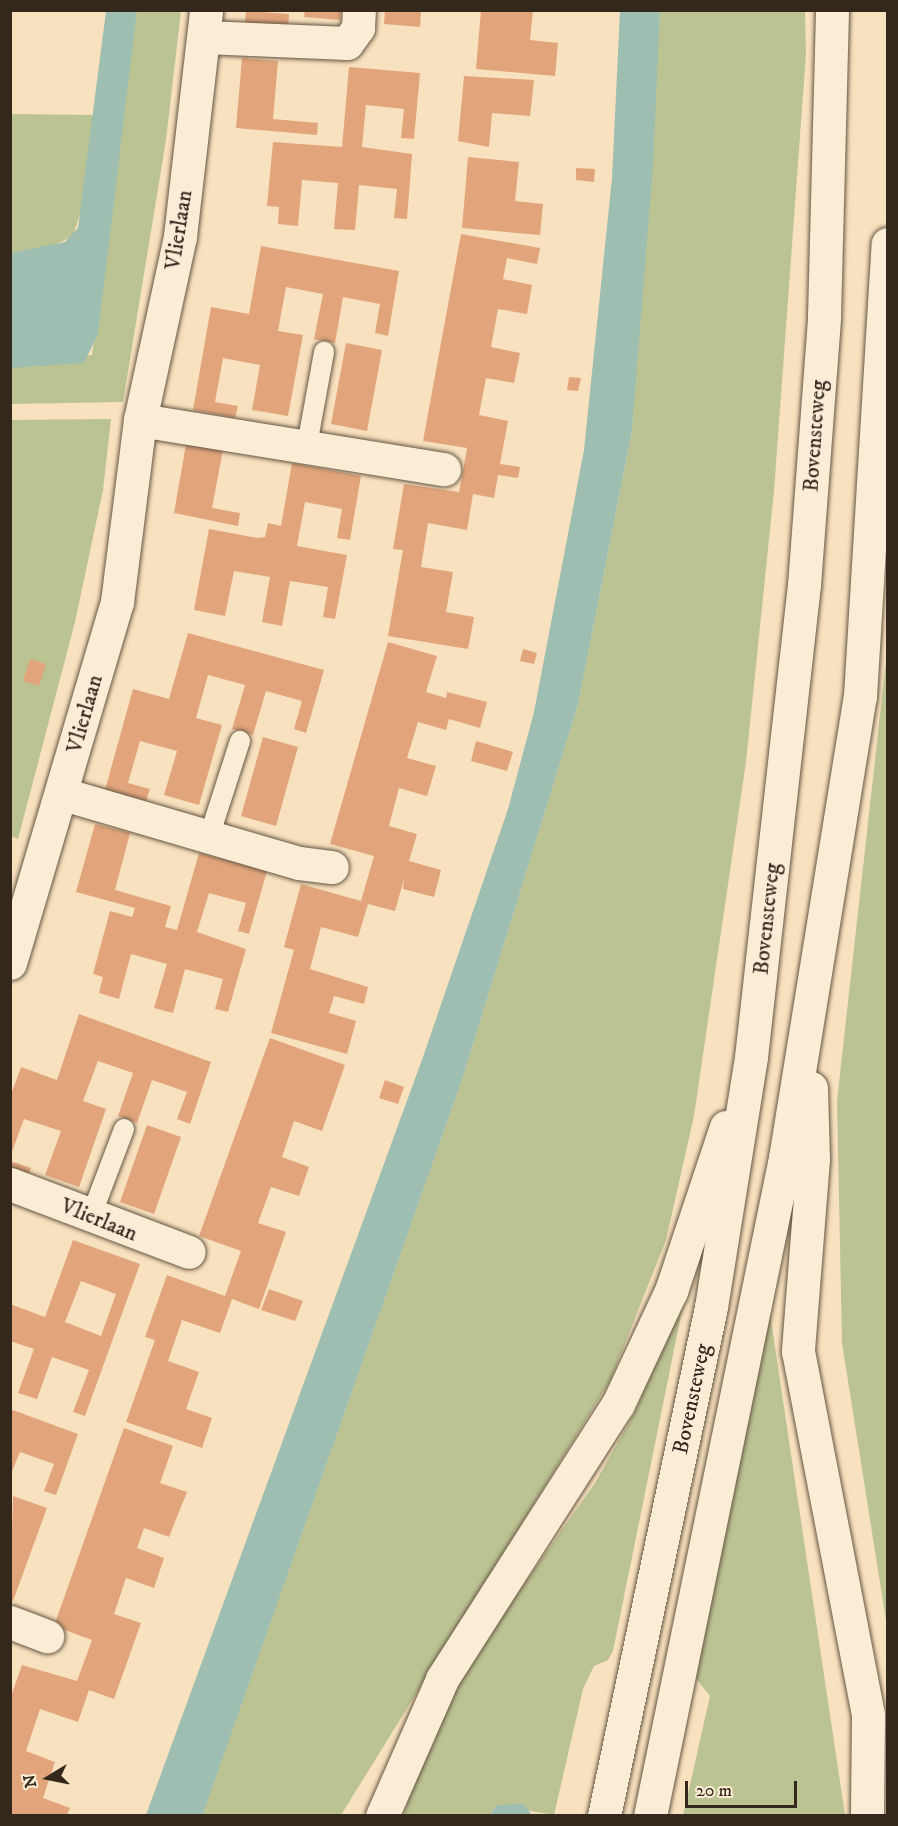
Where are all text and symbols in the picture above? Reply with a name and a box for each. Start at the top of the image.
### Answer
street label: Vlierlaan [160,188,198,272]
street label: Bovensteweg [798,379,832,493]
street label: Vlierlaan [61,672,109,756]
street label: Bovensteweg [748,862,786,976]
street label: Vlierlaan [57,1193,141,1247]
street label: Bovensteweg [667,1341,717,1457]
north arrow [18,1748,78,1808]
scale bar [688,1769,800,1807]
text: N [19,1773,41,1789]
text: 20 m [696,1780,732,1802]

